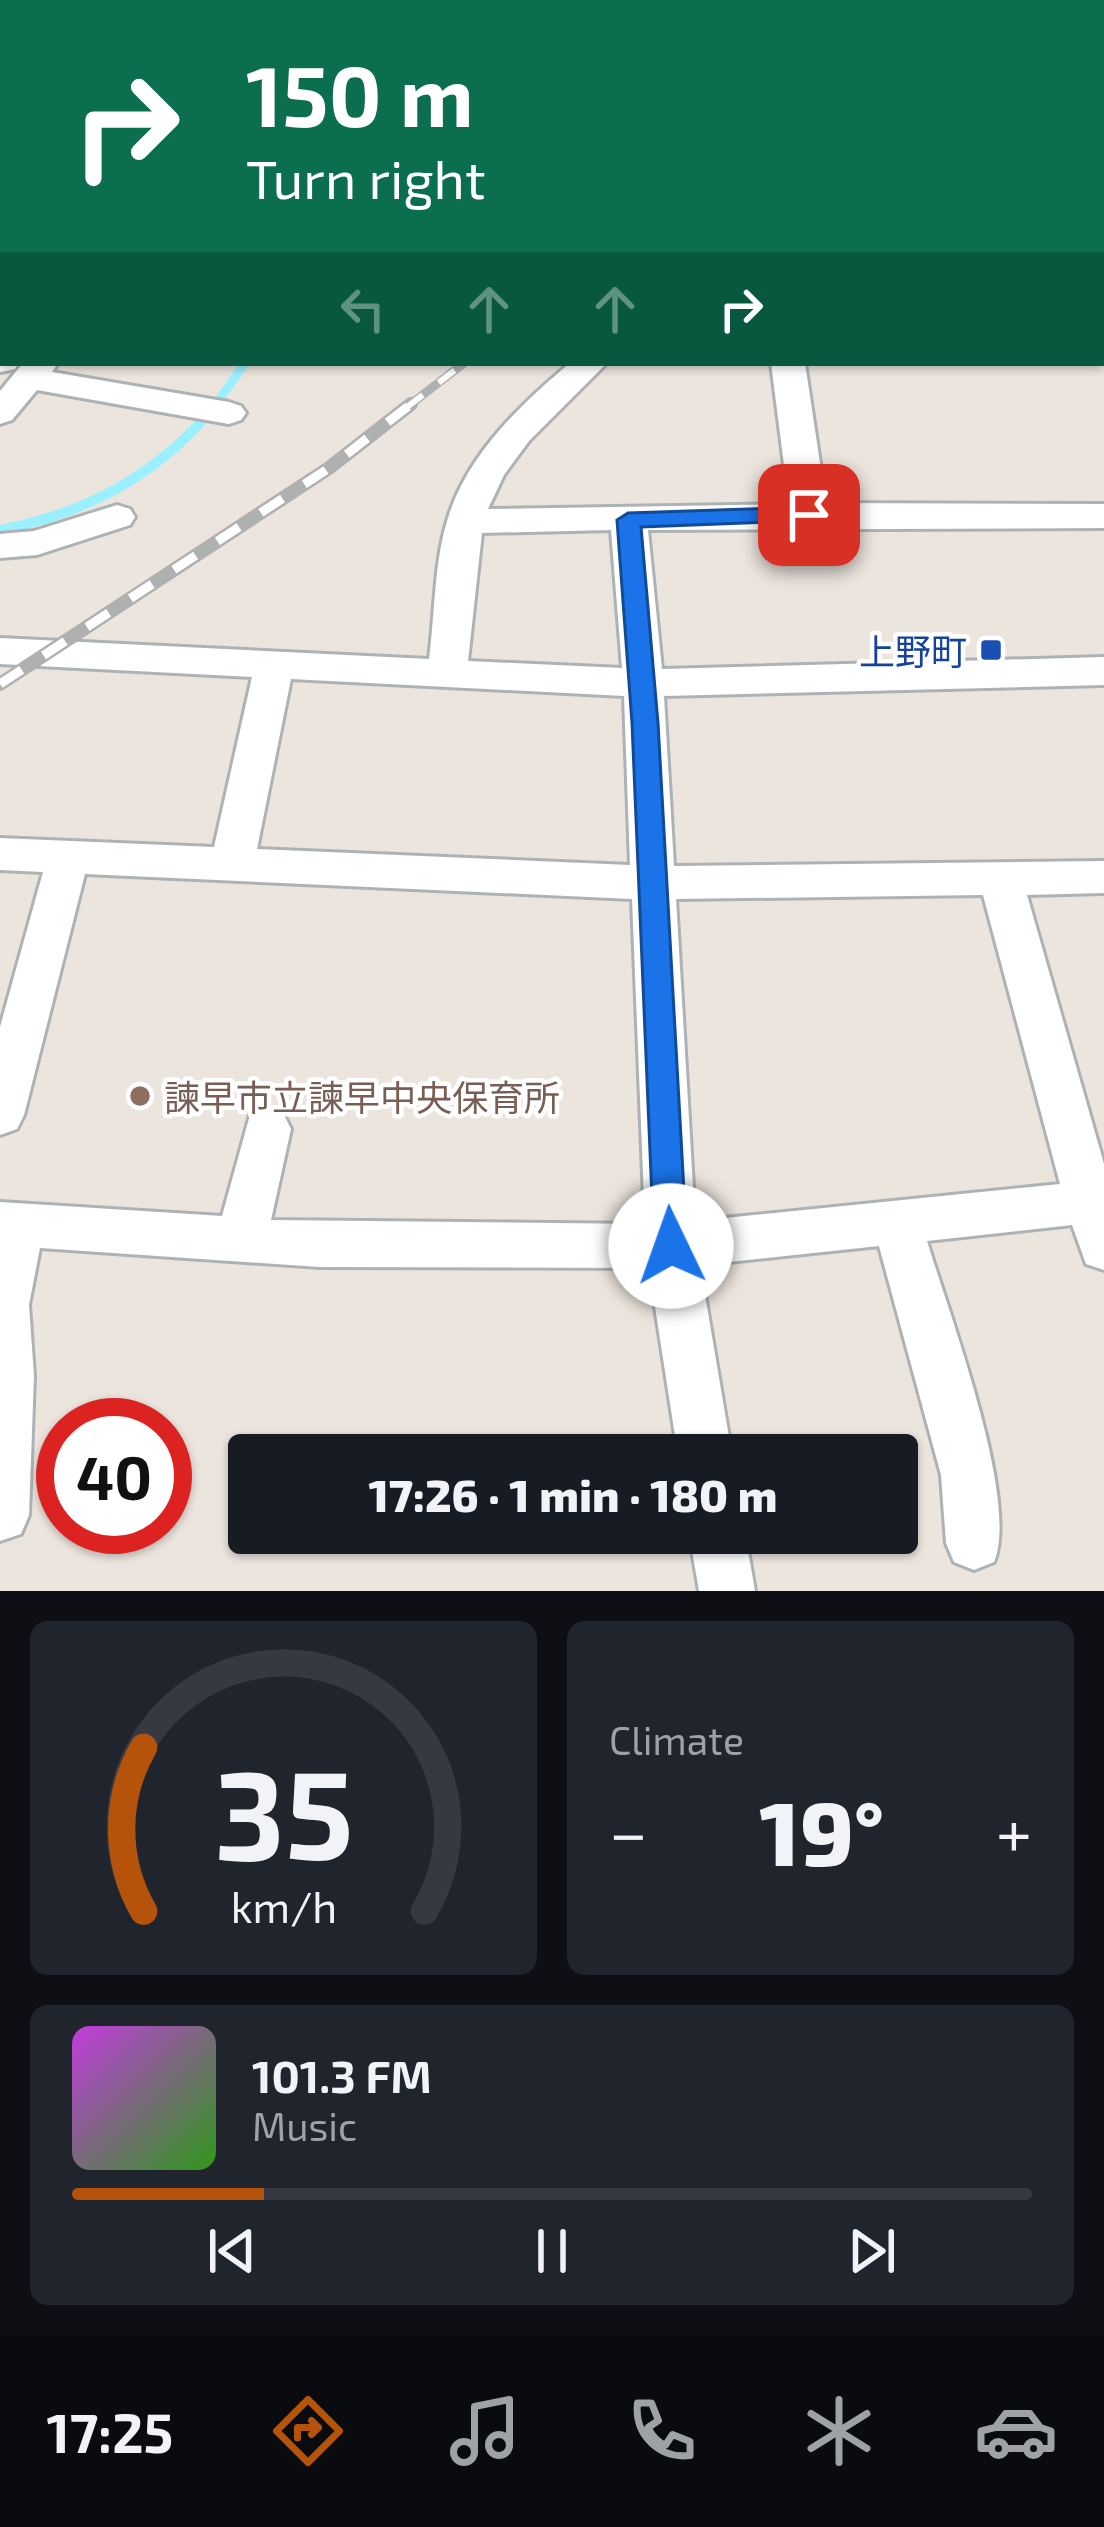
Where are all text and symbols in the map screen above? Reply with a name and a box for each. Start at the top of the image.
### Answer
text: 150 m [246,43,474,144]
icon: right [48,48,204,204]
text: Turn right [246,145,486,210]
icon: left [330,276,396,342]
icon: ahead [456,276,522,342]
icon: ahead [582,276,648,342]
icon: right [708,276,774,342]
pin [758,464,860,566]
icon: arrive [776,482,842,548]
place label: 上野町 [859,629,967,672]
marker: 上野町 [978,637,1004,663]
place label: 諫早市立諫早中央保育所 [164,1075,560,1118]
marker: 諫早市立諫早中央保育所 [127,1083,153,1109]
position arrow [608,1183,734,1309]
speed limit sign: 40 [36,1398,192,1554]
text: 17:26 · 1 min · 180 m [368,1467,778,1521]
text: Climate [609,1716,744,1763]
text: 35 [214,1735,353,1885]
text: 19° [759,1776,884,1884]
text: − [609,1791,648,1870]
text: + [996,1791,1032,1870]
text: km/h [230,1880,337,1932]
text: 101.3 FM [252,2048,432,2102]
text: Music [252,2102,357,2149]
icon: previous [199,2218,265,2284]
icon: pause [519,2218,585,2284]
icon: next [839,2218,905,2284]
icon: directions [266,2389,350,2473]
icon: music [443,2389,527,2473]
icon: phone [620,2389,704,2473]
icon: climate [797,2389,881,2473]
icon: car [974,2389,1058,2473]
text: 17:25 [46,2399,173,2464]

